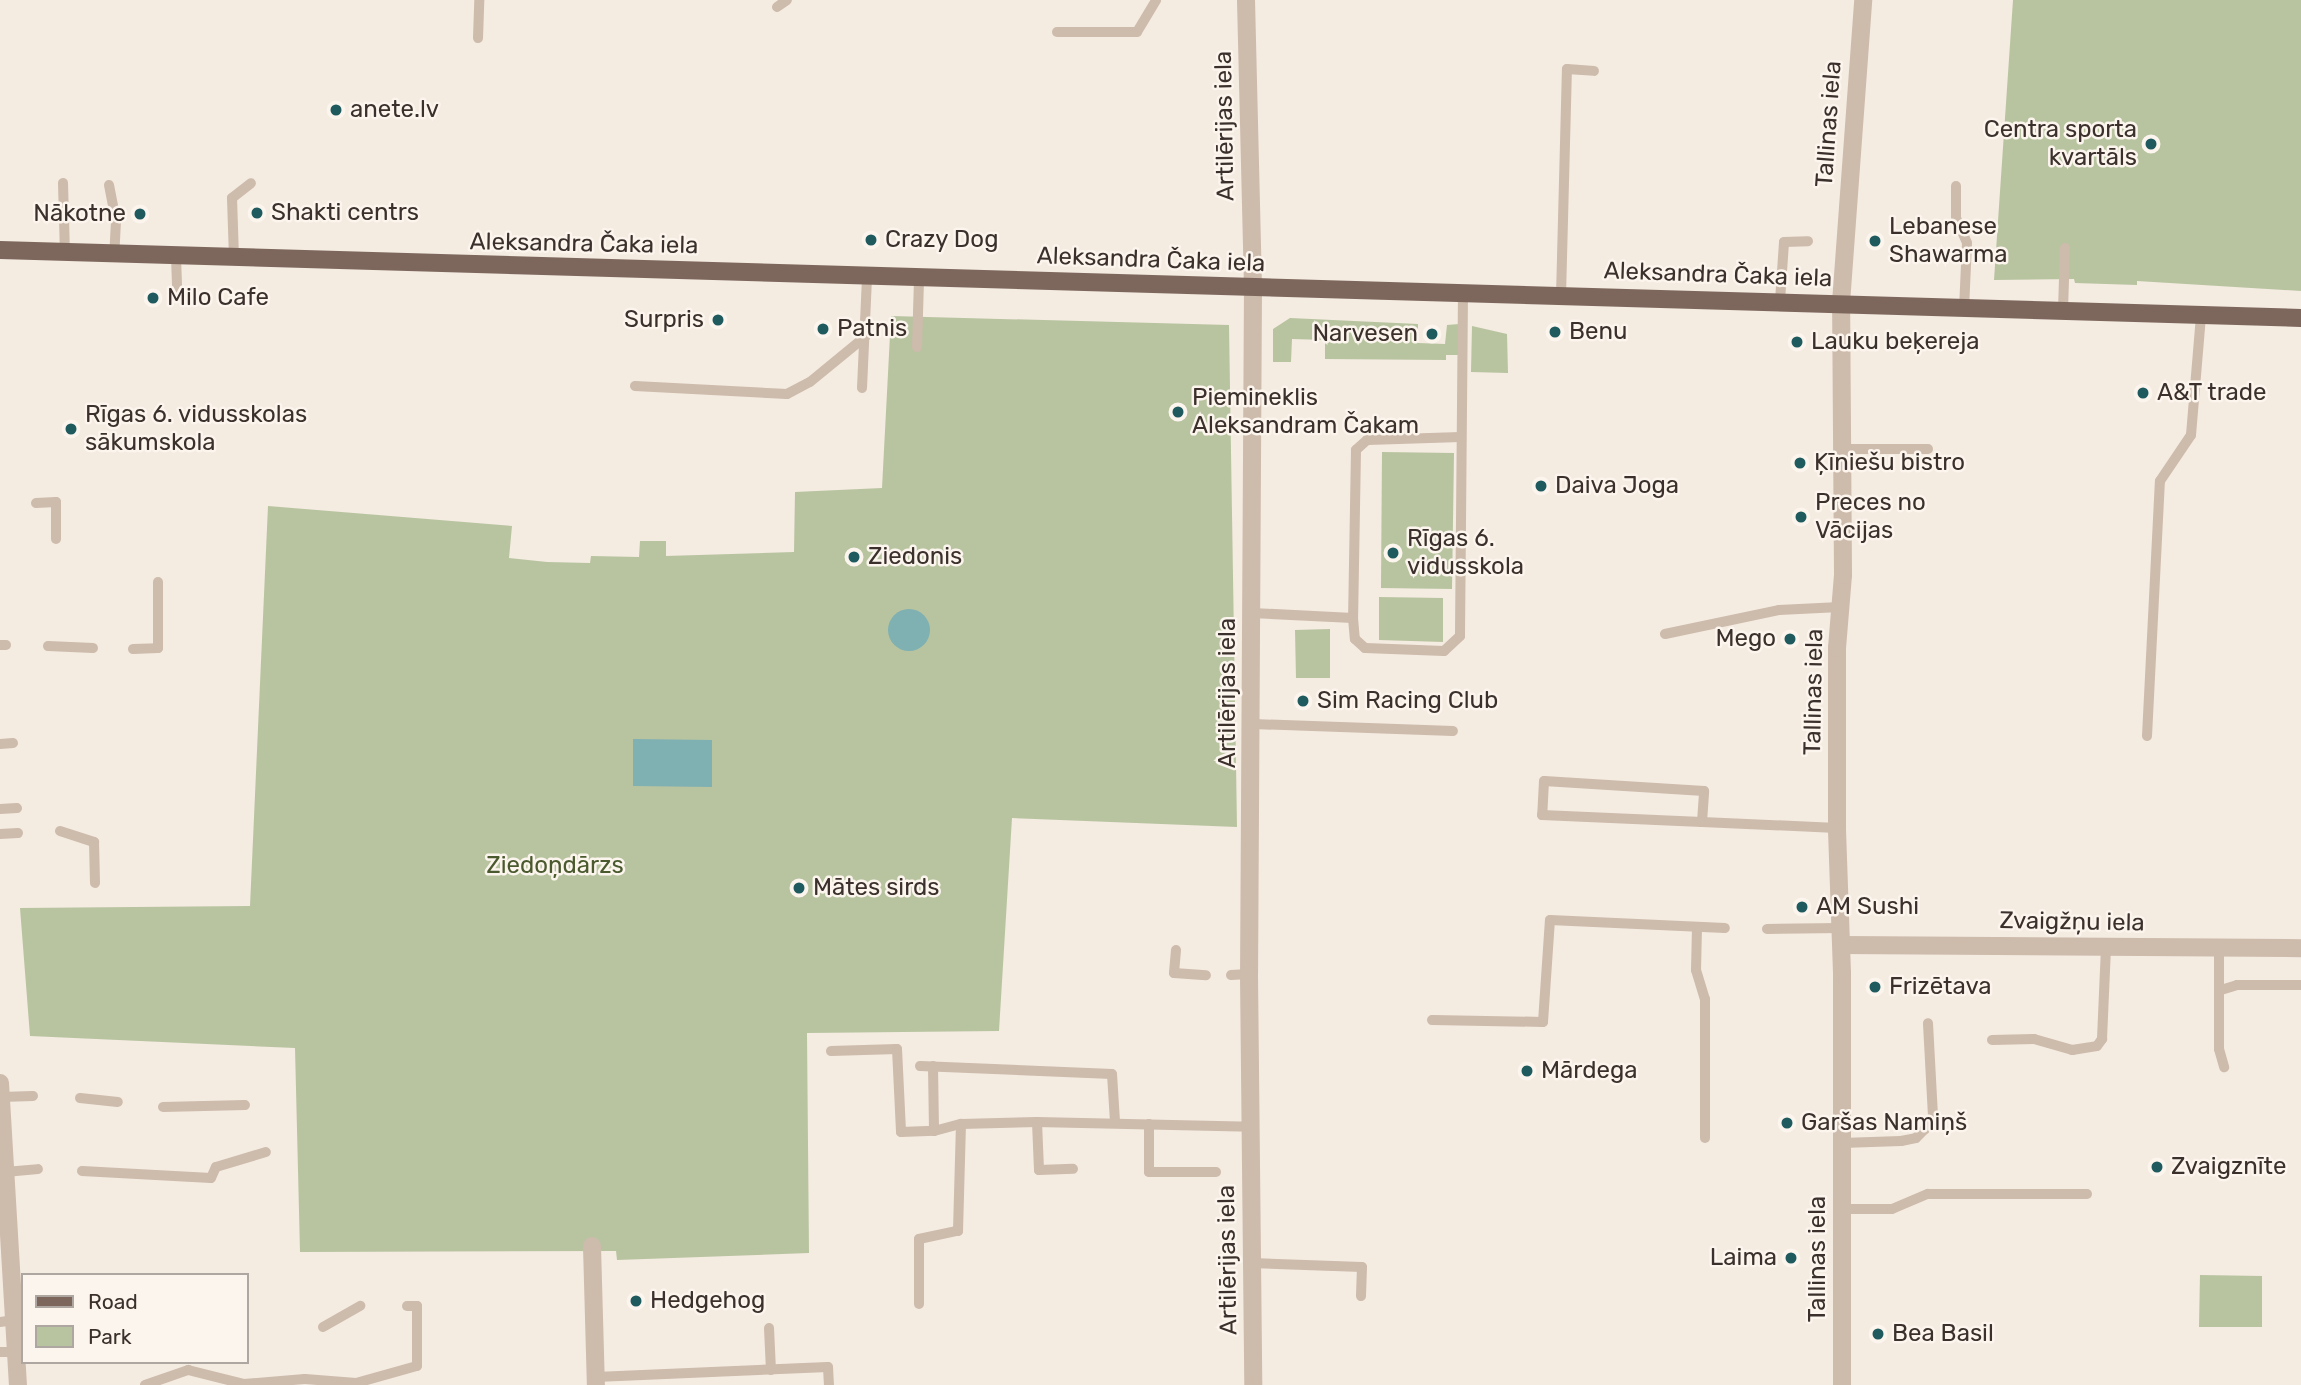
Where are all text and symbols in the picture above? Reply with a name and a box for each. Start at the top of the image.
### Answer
street label: Artilērijas iela [1209,51,1241,201]
street label: Tallinas iela [1810,60,1848,188]
place label: anete.lv [350,96,439,124]
marker: anete.lv [328,102,344,118]
place label: Centra sporta kvartāls [1984,116,2137,172]
marker: Centra sporta kvartāls [2143,136,2159,152]
place label: Shakti centrs [271,199,419,227]
place label: Nākotne [33,200,126,228]
marker: Shakti centrs [249,205,265,221]
marker: Nākotne [132,206,148,222]
place label: Lebanese Shawarma [1889,213,2008,269]
place label: Crazy Dog [885,226,999,254]
street label: Aleksandra Čaka iela [469,228,699,260]
marker: Crazy Dog [863,232,879,248]
marker: Lebanese Shawarma [1867,233,1883,249]
street label: Aleksandra Čaka iela [1036,242,1266,278]
street label: Aleksandra Čaka iela [1603,257,1833,293]
place label: Milo Cafe [167,284,269,312]
marker: Milo Cafe [145,290,161,306]
place label: Surpris [624,306,704,334]
marker: Surpris [710,312,726,328]
place label: Patnis [837,315,907,343]
place label: Benu [1569,318,1627,346]
place label: Narvesen [1312,320,1418,348]
marker: Patnis [815,321,831,337]
marker: Benu [1547,324,1563,340]
marker: Narvesen [1424,326,1440,342]
place label: Lauku beķereja [1811,328,1980,356]
marker: Lauku beķereja [1789,334,1805,350]
place label: A&T trade [2157,379,2268,407]
place label: Piemineklis Aleksandram Čakam [1192,384,1419,440]
marker: A&T trade [2135,385,2151,401]
place label: Rīgas 6. vidusskolas sākumskola [85,401,308,457]
marker: Piemineklis Aleksandram Čakam [1170,404,1186,420]
marker: Rīgas 6. vidusskolas sākumskola [63,421,79,437]
place label: Ķīniešu bistro [1814,449,1965,477]
marker: Ķīniešu bistro [1792,455,1808,471]
place label: Daiva Joga [1555,472,1679,500]
marker: Daiva Joga [1533,478,1549,494]
place label: Preces no Vācijas [1815,489,1926,545]
marker: Preces no Vācijas [1793,509,1809,525]
place label: Rīgas 6. vidusskola [1407,525,1524,581]
place label: Ziedonis [868,543,962,571]
marker: Rīgas 6. vidusskola [1385,545,1401,561]
marker: Ziedonis [846,549,862,565]
street label: Artilērijas iela [1214,618,1242,768]
place label: Mego [1715,625,1776,653]
street label: Tallinas iela [1798,628,1830,756]
marker: Mego [1782,631,1798,647]
place label: Sim Racing Club [1317,687,1498,715]
marker: Sim Racing Club [1295,693,1311,709]
park label: Ziedoņdārzs [486,852,624,880]
place label: Mātes sirds [813,874,940,902]
marker: Mātes sirds [791,880,807,896]
place label: AM Sushi [1816,893,1919,921]
marker: AM Sushi [1794,899,1810,915]
street label: Zvaigžņu iela [1999,906,2145,938]
place label: Frizētava [1889,973,1991,1001]
marker: Frizētava [1867,979,1883,995]
place label: Mārdega [1541,1057,1637,1085]
marker: Mārdega [1519,1063,1535,1079]
place label: Garšas Namiņš [1801,1109,1967,1137]
marker: Garšas Namiņš [1779,1115,1795,1131]
place label: Zvaigznīte [2171,1153,2286,1181]
marker: Zvaigznīte [2149,1159,2165,1175]
street label: Artilērijas iela [1212,1185,1244,1335]
street label: Tallinas iela [1804,1196,1832,1322]
place label: Laima [1710,1244,1777,1272]
marker: Laima [1783,1250,1799,1266]
legend [21,1273,248,1364]
place label: Hedgehog [650,1287,765,1315]
text: Road [88,1289,138,1314]
marker: Hedgehog [628,1293,644,1309]
place label: Bea Basil [1892,1320,1994,1348]
text: Park [88,1324,132,1349]
marker: Bea Basil [1870,1326,1886,1342]

